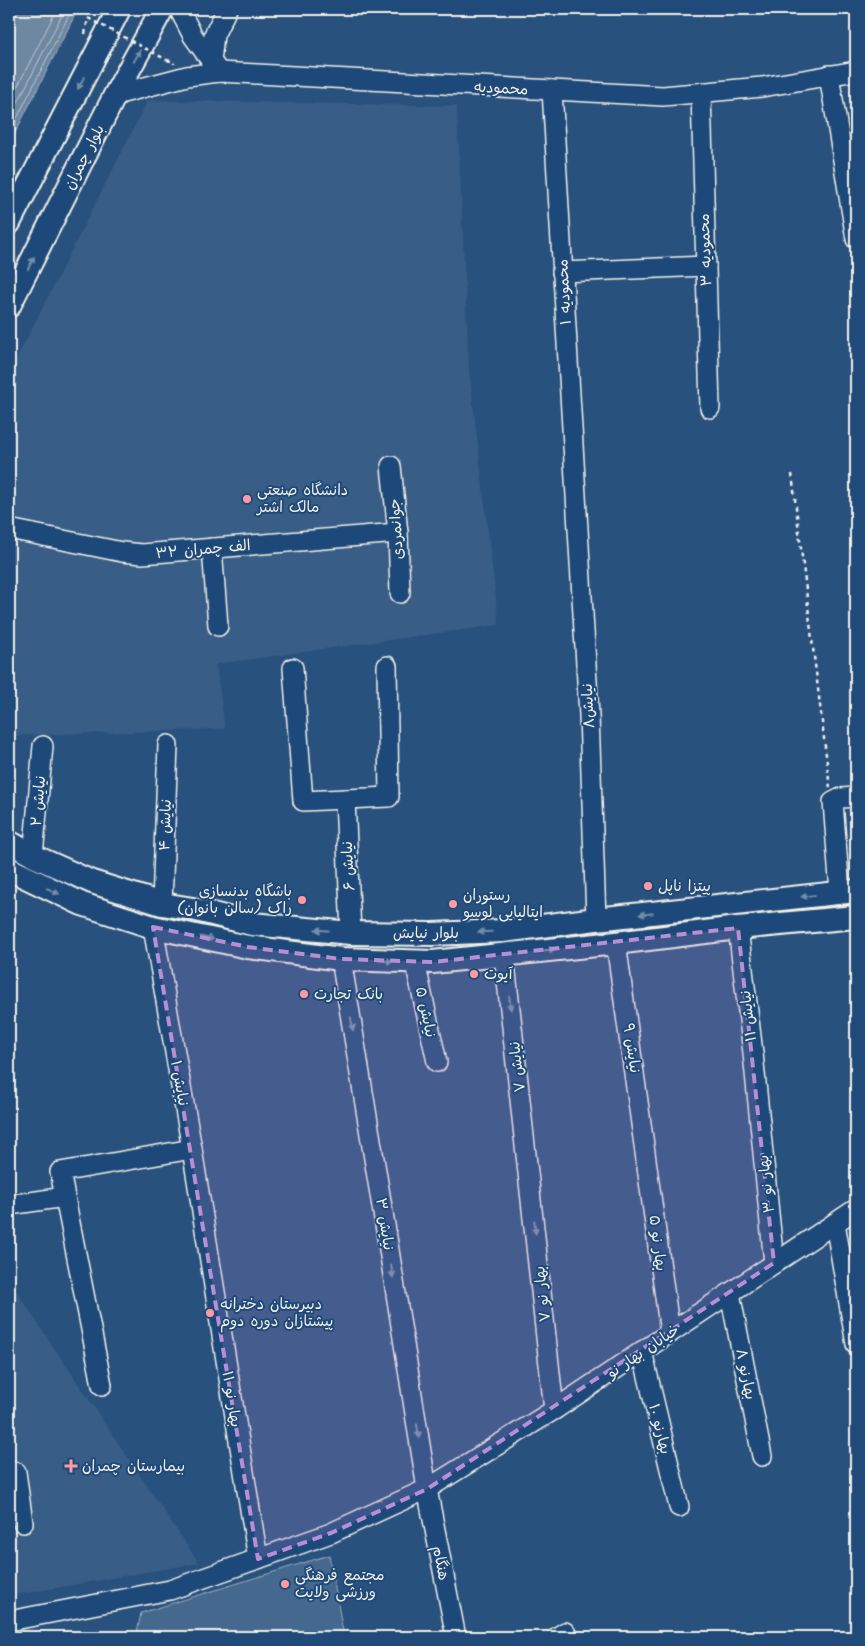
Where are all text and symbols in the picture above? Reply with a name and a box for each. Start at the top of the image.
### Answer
one-way arrow [133,49,141,63]
one-way arrow [77,76,85,90]
street label: محمودیه [473,76,529,102]
street label: بلوار چمران [58,121,112,194]
street label: ۳ محمودیه [693,213,719,287]
one-way arrow [27,256,35,270]
street label: ۱ محمودیه [551,258,579,326]
place label: دانشگاه صنعتی مالک اشتر [255,479,348,520]
marker: دانشگاه صنعتی مالک اشتر [241,493,253,505]
street label: جوانمردی [383,498,411,560]
street label: ۳۲ الف چمران [155,534,252,566]
street label: نیایش۸ [576,683,602,729]
street label: نیایش ۲ [25,775,53,827]
street label: نیایش ۴ [153,799,179,851]
street label: نیایش ۶ [336,841,362,891]
place label: پیتزا ناپل [658,875,711,899]
place label: باشگاه بدنسازی راک (سالن بانوان) [177,880,292,921]
marker: پیتزا ناپل [642,880,654,892]
place label: رستوران ایتالیایی لوسو [462,884,543,925]
one-way arrow [46,887,60,895]
one-way arrow [799,892,815,900]
marker: باشگاه بدنسازی راک (سالن بانوان) [296,894,308,906]
marker: رستوران ایتالیایی لوسو [447,898,459,910]
one-way arrow [638,910,654,918]
street label: بلوار نیایش [393,922,459,946]
one-way arrow [314,926,330,934]
one-way arrow [477,928,493,936]
one-way arrow [200,935,216,943]
one-way arrow [540,946,556,954]
one-way arrow [378,957,394,965]
place label: آیوت [484,963,514,987]
marker: آیوت [468,968,480,980]
place label: بانک تجارت [314,983,383,1007]
street label: نیایش ۵ [408,985,442,1040]
marker: بانک تجارت [298,988,310,1000]
street label: نیایش ۱۱ [734,989,764,1043]
one-way arrow [506,995,514,1011]
one-way arrow [348,1017,356,1033]
street label: نیایش ۹ [616,1022,646,1075]
street label: نیایش ۷ [503,1040,533,1094]
street label: نیایش ۱ [163,1058,195,1108]
street label: ۳ بهار نو [752,1154,782,1214]
street label: نیایش ۳ [368,1196,400,1252]
street label: ۵ بهار نو [642,1214,672,1273]
one-way arrow [531,1220,539,1236]
one-way arrow [389,1263,397,1279]
street label: ۷ بهار نو [528,1265,558,1323]
place label: دبیرستان دخترانه پیشتازان دوره دوم [220,1293,333,1334]
marker: دبیرستان دخترانه پیشتازان دوره دوم [204,1307,216,1319]
street label: خیابان بهار نو [602,1319,685,1386]
street label: ۸ بهارنو [728,1347,762,1402]
street label: ۱۱ بهار نو [215,1369,247,1429]
street label: ۱۰ بهارنو [641,1401,677,1457]
one-way arrow [414,1424,422,1440]
place label: بیمارستان چمران [82,1455,185,1479]
marker: بیمارستان چمران [64,1459,78,1473]
street label: هنگام [425,1544,455,1582]
place label: مجتمع فرهنگی ورزشی ولایت [295,1564,384,1605]
marker: مجتمع فرهنگی ورزشی ولایت [279,1578,291,1590]

